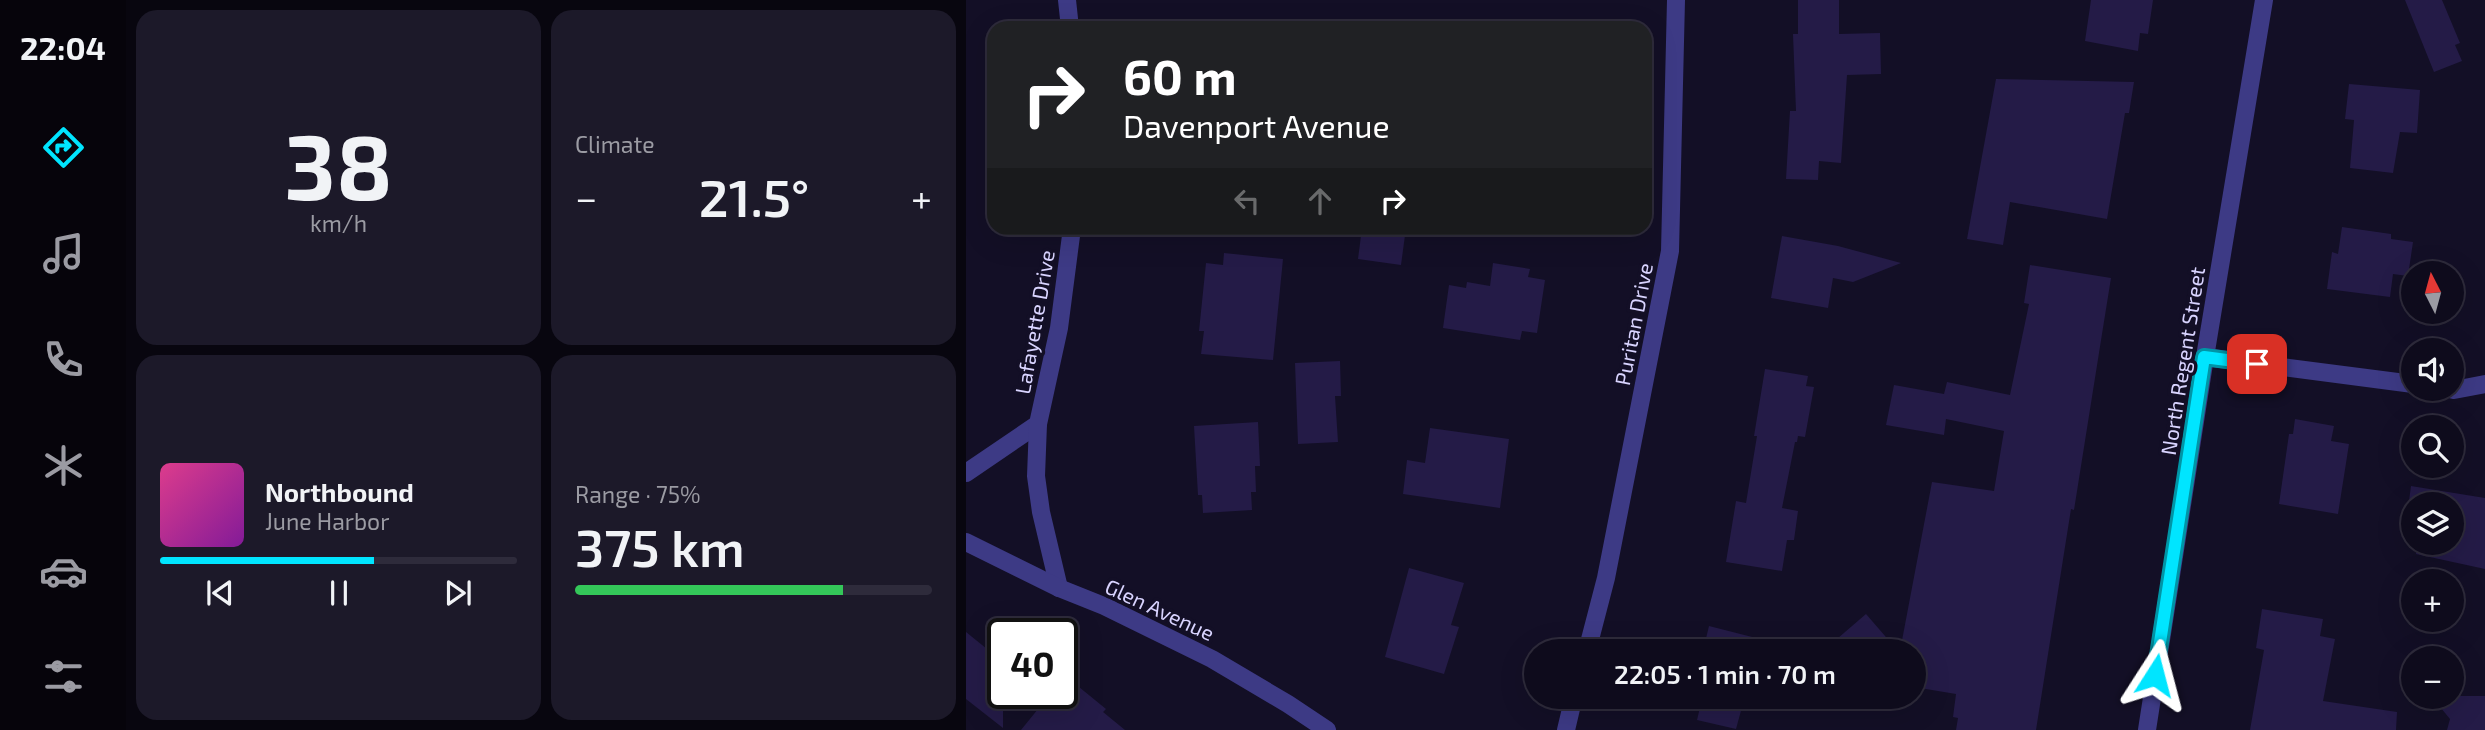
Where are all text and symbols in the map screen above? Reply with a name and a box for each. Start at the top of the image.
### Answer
text: 22:04 [20,28,106,66]
text: 60 m [1123,46,1237,105]
icon: right [1008,49,1099,140]
text: Davenport Avenue [1123,106,1390,144]
text: 38 [284,109,393,218]
icon: directions [39,123,88,172]
text: Climate [575,130,655,158]
text: 21.5° [699,165,809,227]
text: − [575,174,597,220]
text: + [911,174,932,220]
icon: left [1228,182,1266,220]
icon: ahead [1301,182,1339,220]
icon: right [1374,182,1412,220]
text: km/h [310,209,367,237]
icon: music [39,229,88,278]
street label: Lafayette Drive [1009,248,1059,396]
street label: Puritan Drive [1609,261,1657,387]
north arrow [2401,261,2464,324]
map controls [2401,261,2464,709]
street label: North Regent Street [2155,265,2209,457]
pin [2227,334,2287,394]
icon: phone [39,335,88,384]
button: sound [2401,338,2464,401]
icon: arrive [2238,345,2276,383]
button: search [2401,415,2464,478]
icon: climate [39,441,88,490]
text: Northbound [265,476,414,507]
text: Range · 75% [575,480,701,508]
button: layers [2401,492,2464,555]
text: June Harbor [265,507,389,535]
text: 375 km [575,515,745,577]
icon: car [39,547,88,596]
button: + [2401,569,2464,632]
street label: Glen Avenue [1101,573,1219,645]
icon: previous [201,574,239,612]
icon: pause [320,574,358,612]
icon: next [439,574,477,612]
speed limit sign: 40 [987,618,1078,709]
position arrow [2118,638,2192,712]
button: − [2401,646,2464,709]
icon: filters [39,652,88,701]
text: 22:05 · 1 min · 70 m [1614,658,1836,689]

